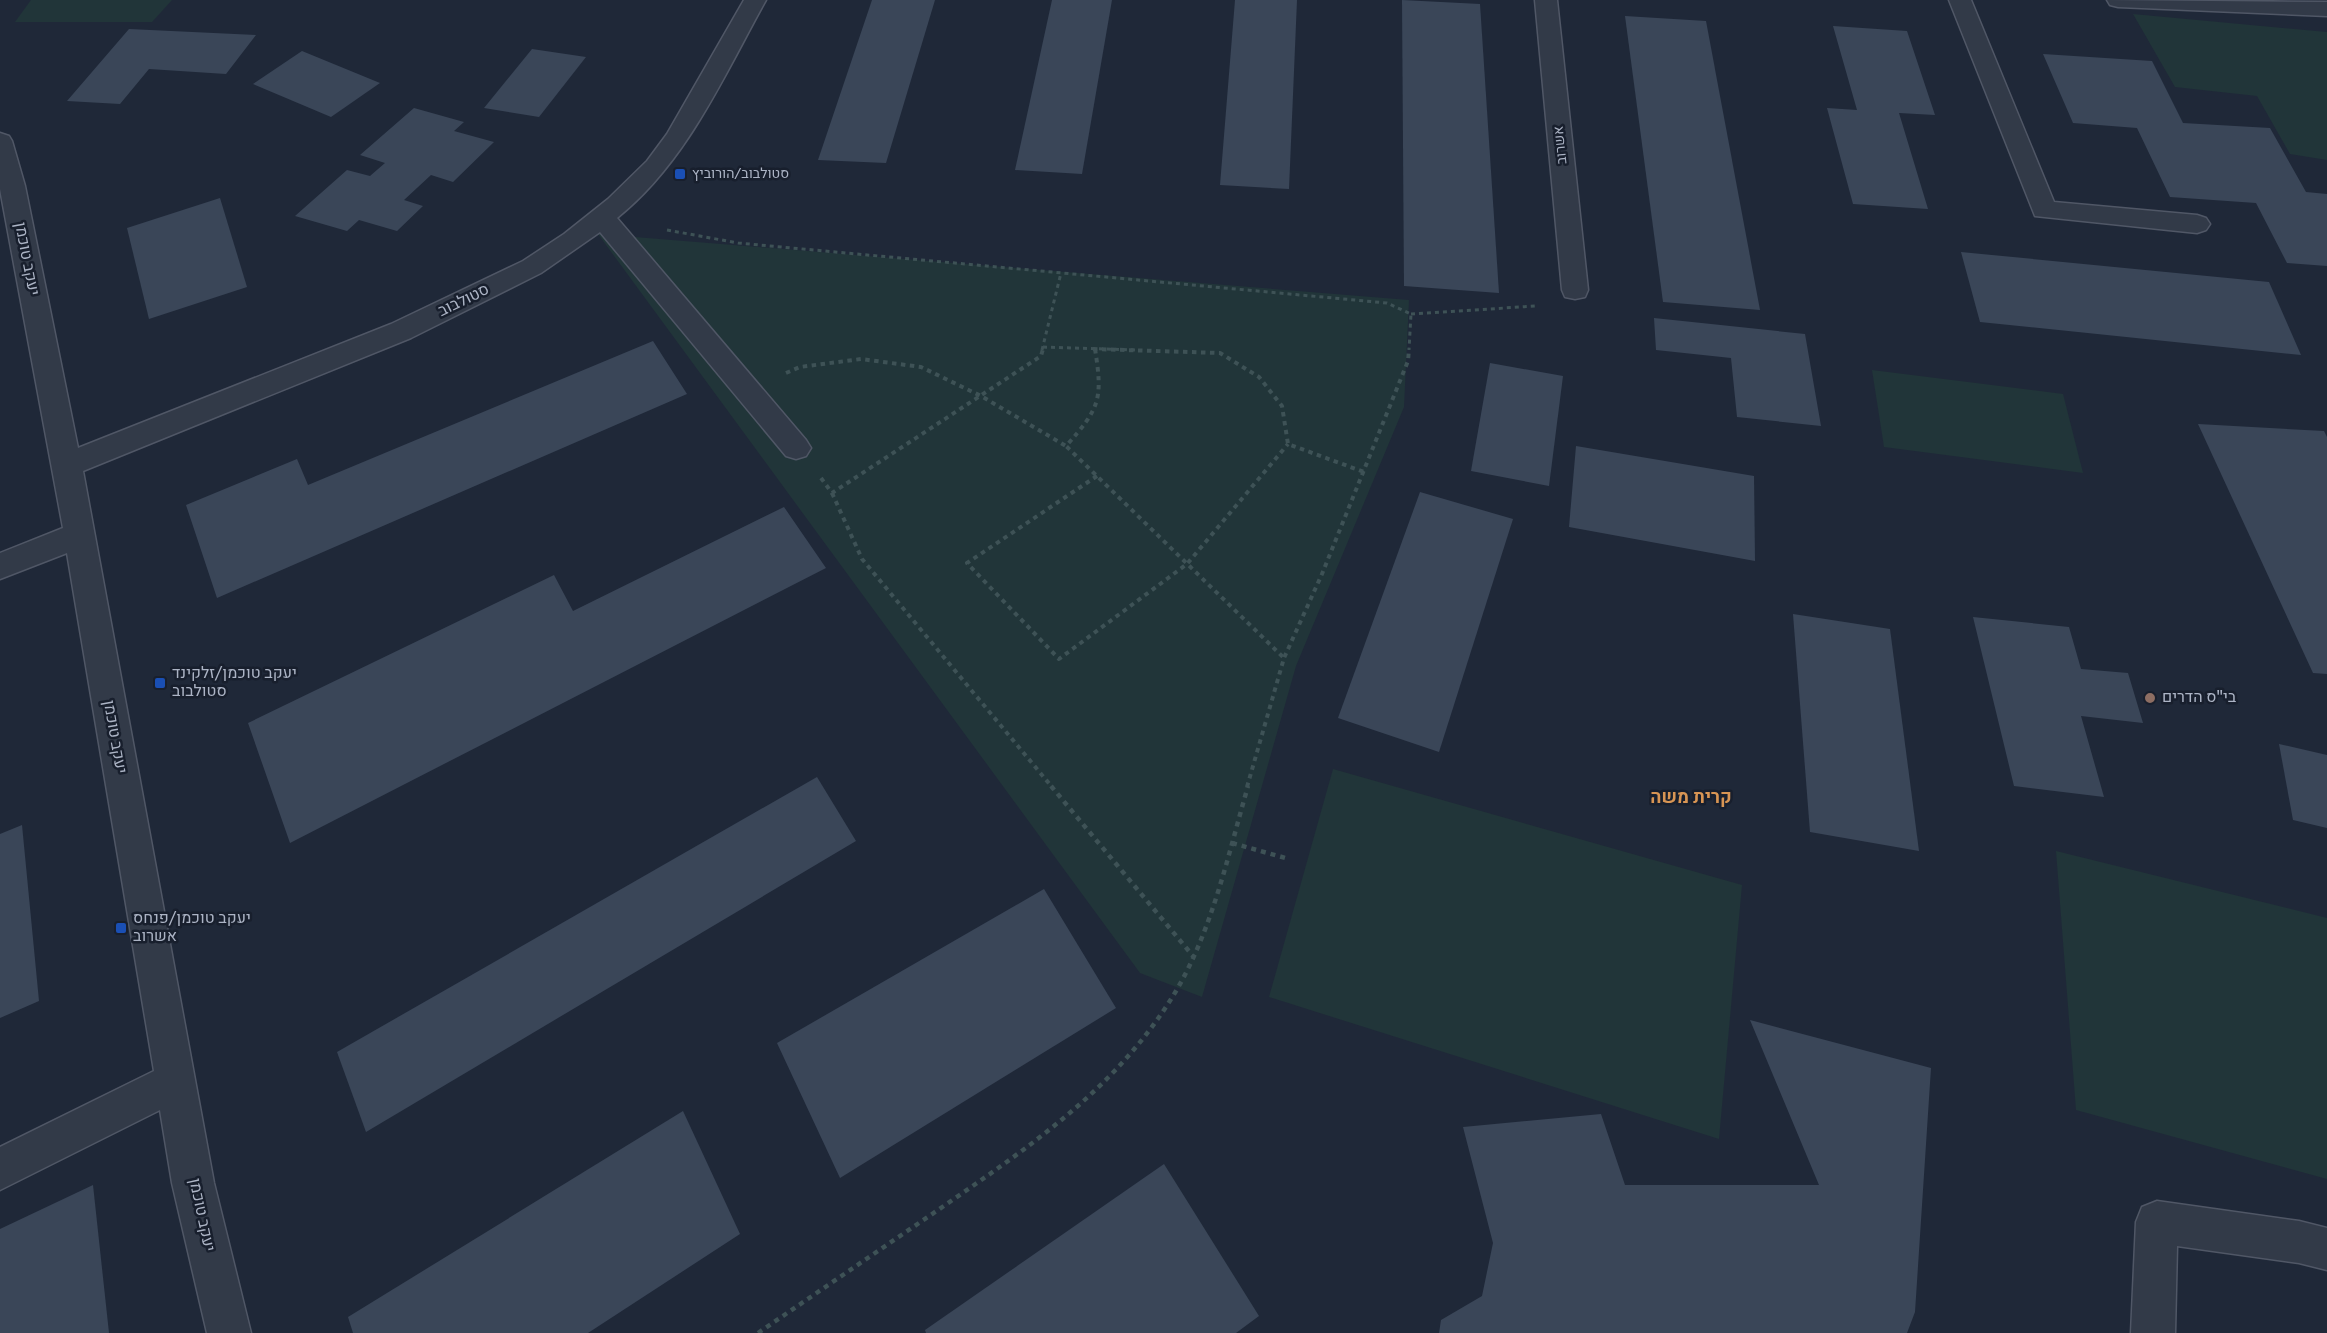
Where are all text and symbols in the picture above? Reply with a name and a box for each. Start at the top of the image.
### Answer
street label: אשרוב [1551,125,1571,165]
place label: סטולבוב/הורוביץ [692,166,789,183]
marker: סטולבוב/הורוביץ [673,167,687,181]
street label: יעקב טוכמן [9,221,43,297]
street label: סטולבוב [435,280,493,322]
place label: יעקב טוכמן/זלקינד סטולבוב [172,664,297,702]
marker: יעקב טוכמן/זלקינד סטולבוב [153,676,167,690]
place label: בי"ס הדרים [2162,688,2237,708]
marker: בי"ס הדרים [2143,691,2157,705]
street label: יעקב טוכמן [98,699,130,775]
district label: קרית משה [1650,787,1732,810]
place label: יעקב טוכמן/פנחס אשרוב [133,909,251,947]
marker: יעקב טוכמן/פנחס אשרוב [114,921,128,935]
street label: יעקב טוכמן [184,1177,218,1253]

